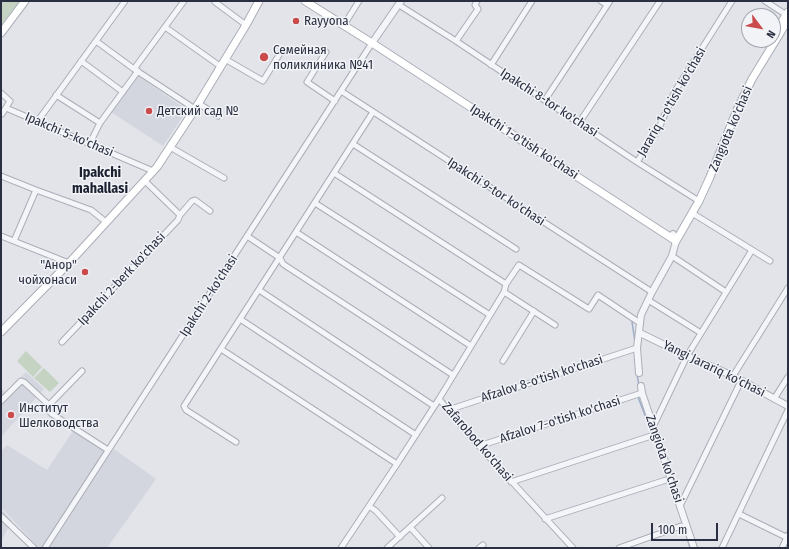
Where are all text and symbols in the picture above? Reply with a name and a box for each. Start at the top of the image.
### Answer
north arrow [741,8,781,48]
place label: Rayyona [304,13,349,29]
marker: Rayyona [291,16,301,26]
text: N [763,28,778,40]
place label: Семейная поликлиника №41 [273,42,373,73]
street label: Jarariq 1-o'tish ko'chasi [634,45,710,159]
marker: Семейная поликлиника №41 [258,51,270,63]
street label: Ipakchi 8-tor ko'chasi [497,66,601,140]
street label: Zangiota ko'chasi [706,84,756,174]
street label: Ipakchi 1-o'tish ko'chasi [467,101,581,183]
place label: Детский сад № [157,103,238,119]
marker: Детский сад № [144,106,154,116]
street label: Ipakchi 5-ko'chasi [22,109,116,161]
street label: Ipakchi 9-tor ko'chasi [444,155,548,229]
district label: Ipakchi mahallasi [72,165,128,198]
street label: Ipakchi 2-berk ko'chasi [75,229,169,329]
street label: Ipakchi 2-ko'chasi [177,252,241,340]
place label: "Анор" чойхонаси [19,257,77,288]
marker: "Анор" чойхонаси [80,267,90,277]
street label: Yangi Jarariq ko'chasi [660,337,768,401]
street label: Afzalov 8-o'tish ko'chasi [479,352,605,406]
street label: Afzalov 7-o'tish ko'chasi [498,393,622,447]
street label: Zafarobod ko'chasi [438,399,516,485]
place label: Институт Шелководства [19,400,99,431]
marker: Институт Шелководства [6,410,16,420]
street label: Zangiota ko'chasi [642,413,686,505]
scale bar [653,515,720,541]
text: 100 m [658,523,687,537]

